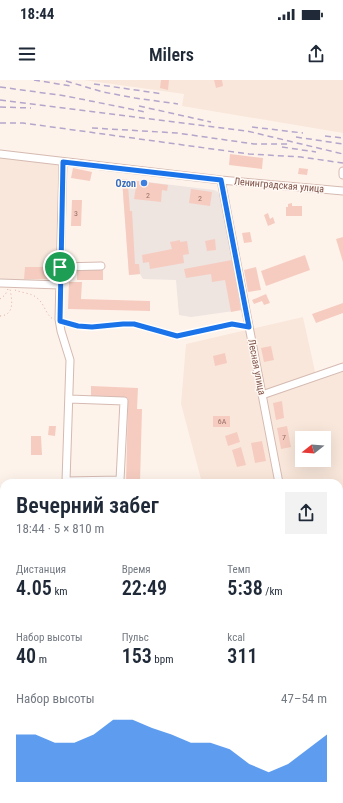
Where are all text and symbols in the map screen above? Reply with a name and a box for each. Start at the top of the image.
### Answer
text: 18:44 [20,5,54,23]
icon: menu [16,43,38,65]
icon: share [305,43,327,65]
text: Milers [149,44,194,65]
street label: Ленинградская улица [233,176,325,194]
place label: Ozon [116,178,136,189]
marker: Ozon [139,178,149,188]
house number: 2 [146,191,150,200]
house number: 2 [198,194,202,203]
house number: 3 [74,209,78,218]
pin [43,250,77,284]
icon: arrive [49,256,71,278]
street label: Лесная улица [246,338,268,396]
house number: 6А [218,417,227,426]
north arrow [295,431,331,467]
map controls [295,431,331,467]
house number: 7 [282,433,286,442]
button: share [285,492,327,534]
text: Вечерний забег [16,493,159,518]
text: 18:44 · 5 × 810 m [16,521,104,536]
text: Дистанция [16,563,66,576]
text: Время [122,563,151,576]
text: Темп [227,563,250,576]
text: 4.05 [16,576,52,600]
text: 22:49 [122,576,167,600]
text: 5:38 [227,576,263,600]
text: km [52,585,68,598]
text: /km [263,585,283,598]
text: Набор высоты [16,631,83,644]
text: Пульс [122,631,149,644]
text: kcal [227,631,245,644]
text: 40 [16,644,36,668]
text: 153 [122,644,152,668]
text: 311 [227,644,258,668]
text: m [36,653,47,666]
text: bpm [152,653,174,666]
text: Набор высоты [16,691,95,706]
text: 47–54 m [281,691,327,706]

